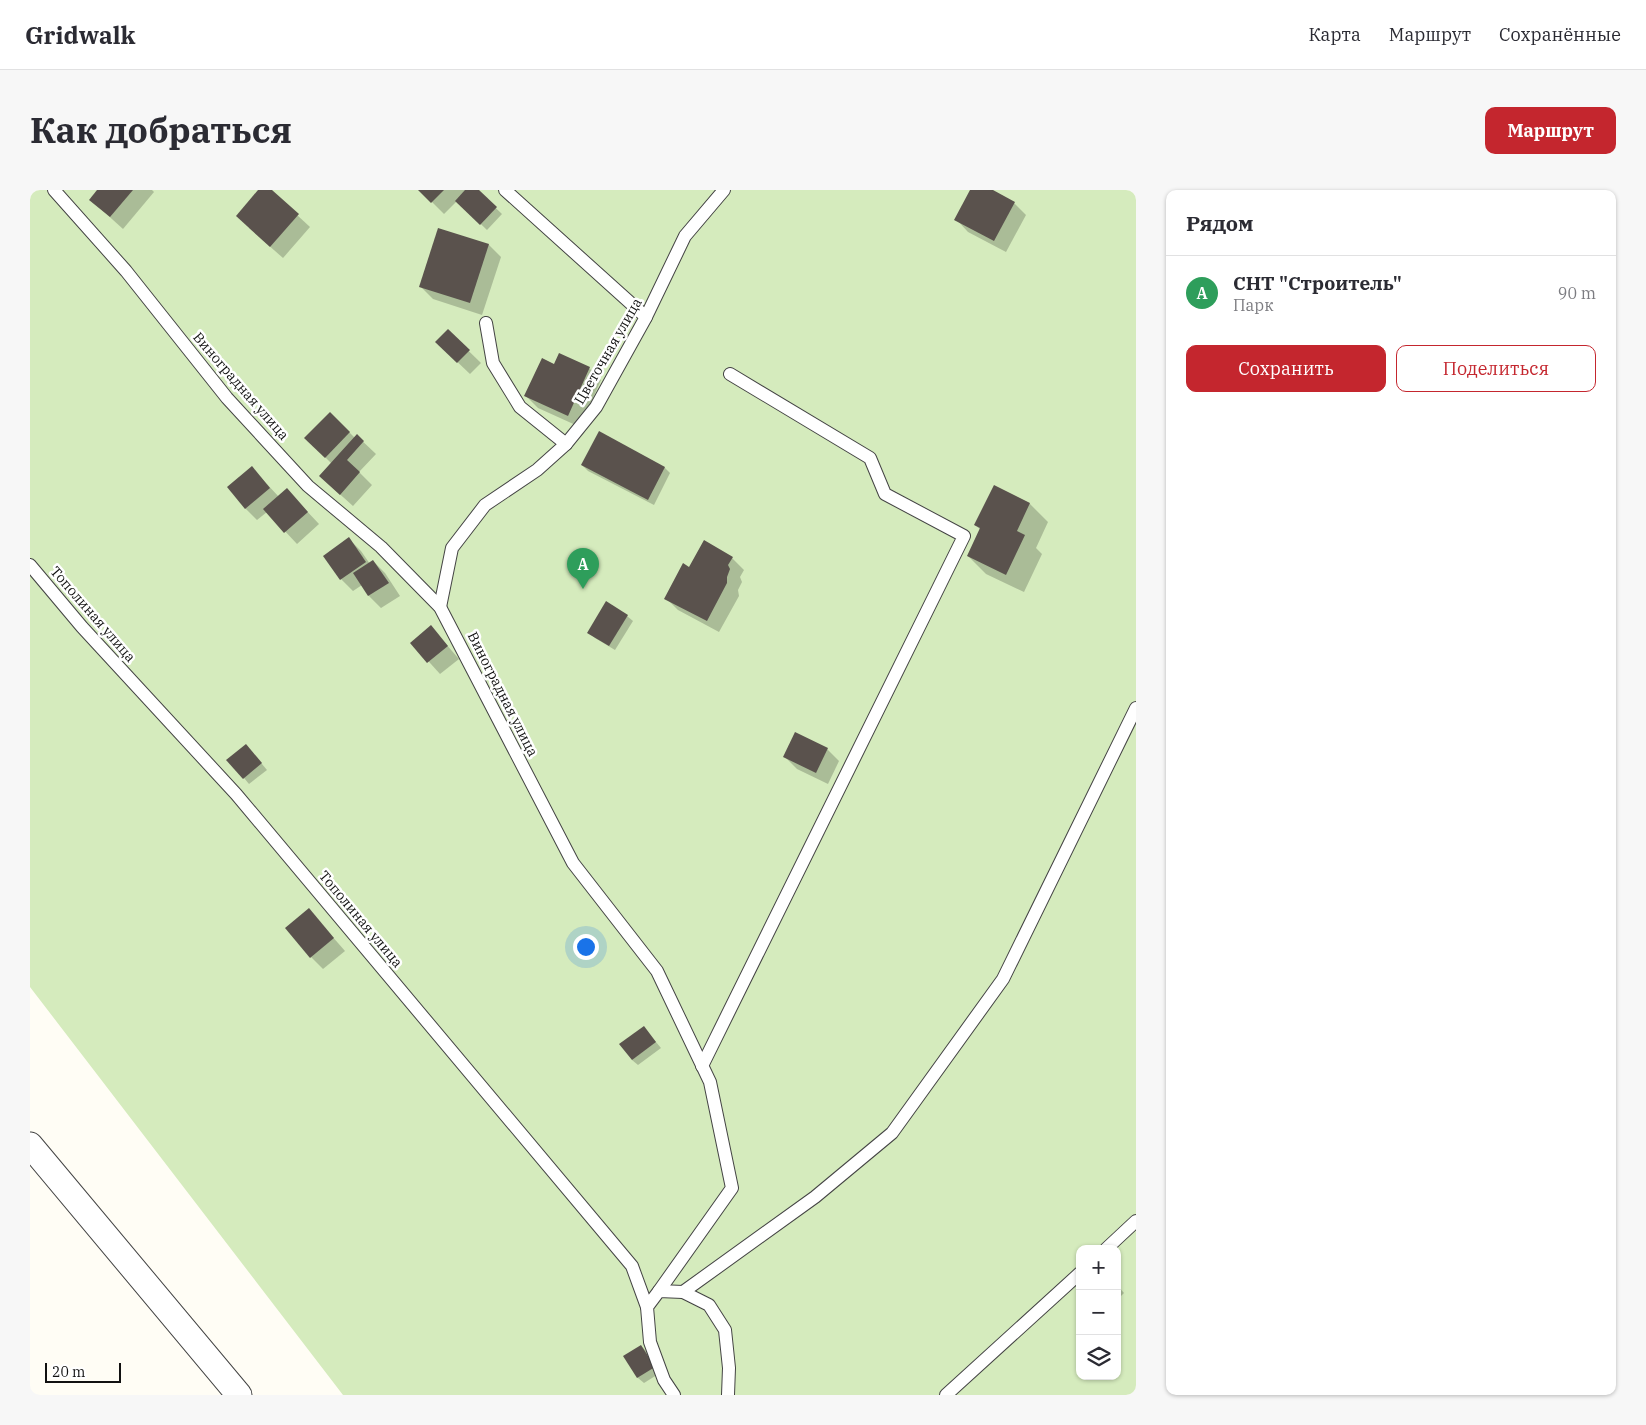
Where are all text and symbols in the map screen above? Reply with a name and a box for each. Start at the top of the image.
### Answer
text: Gridwalk [25,19,135,51]
text: Карта [1308,23,1361,46]
text: Маршрут [1389,23,1471,46]
text: Сохранённые [1499,23,1621,46]
text: Как добраться [30,107,292,153]
button: Маршрут [1485,107,1616,154]
text: Рядом [1186,209,1254,237]
text: СНТ "Строитель" [1233,271,1402,295]
text: A [1196,283,1208,303]
text: 90 m [1558,283,1596,303]
street label: Цветочная улица [570,294,646,407]
text: Парк [1233,295,1273,315]
street label: Виноградная улица [189,328,293,444]
button: Сохранить [1186,345,1386,392]
button: Поделиться [1396,345,1596,392]
pin: A [567,548,599,589]
street label: Тополиная улица [47,562,140,666]
street label: Виноградная улица [464,629,542,760]
street label: Тополиная улица [315,867,407,971]
your location [573,934,599,960]
map controls [1076,1245,1121,1380]
button: + [1076,1245,1121,1290]
button: − [1076,1290,1121,1335]
button: layers [1076,1335,1121,1380]
scale bar [45,1360,121,1383]
text: 20 m [52,1363,85,1381]

